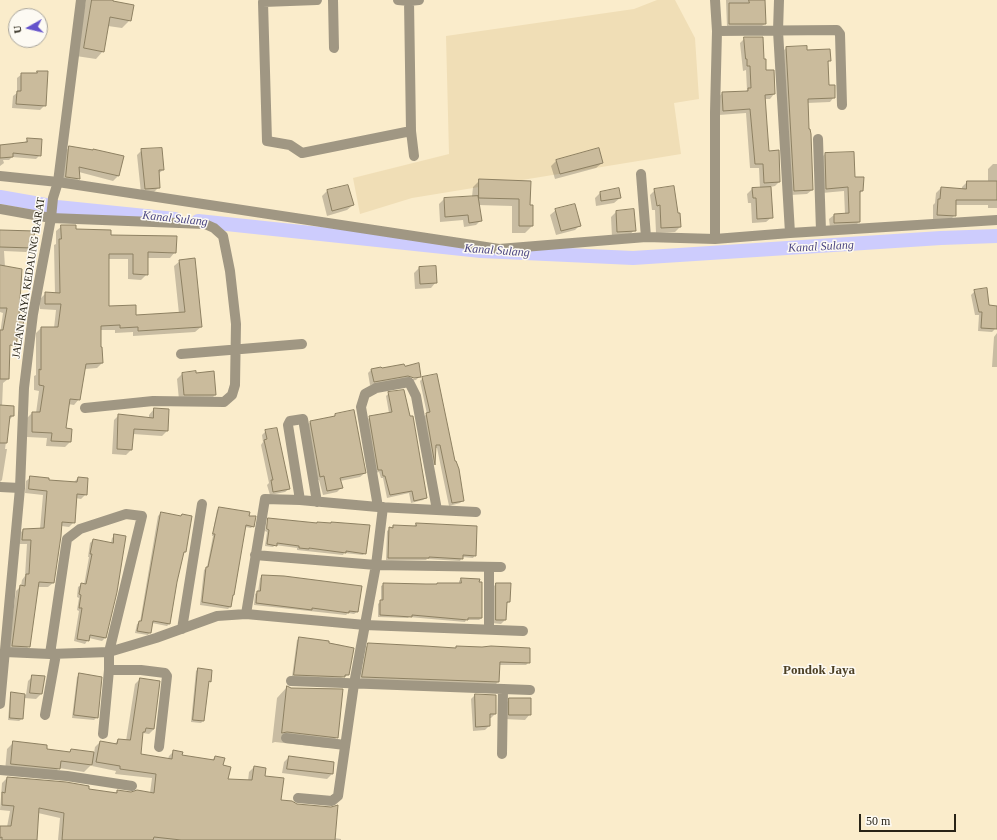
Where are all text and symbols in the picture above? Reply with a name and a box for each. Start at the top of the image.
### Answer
north arrow [8,8,48,48]
text: U [11,25,24,34]
street label: JALAN RAYA KEDAUNG BARAT [10,197,48,359]
water label: Kanal Sulang [142,208,208,230]
water label: Kanal Sulang [788,238,854,256]
water label: Kanal Sulang [464,242,530,260]
district label: Pondok Jaya [783,663,855,679]
scale bar [861,806,958,832]
text: 50 m [866,814,890,828]

